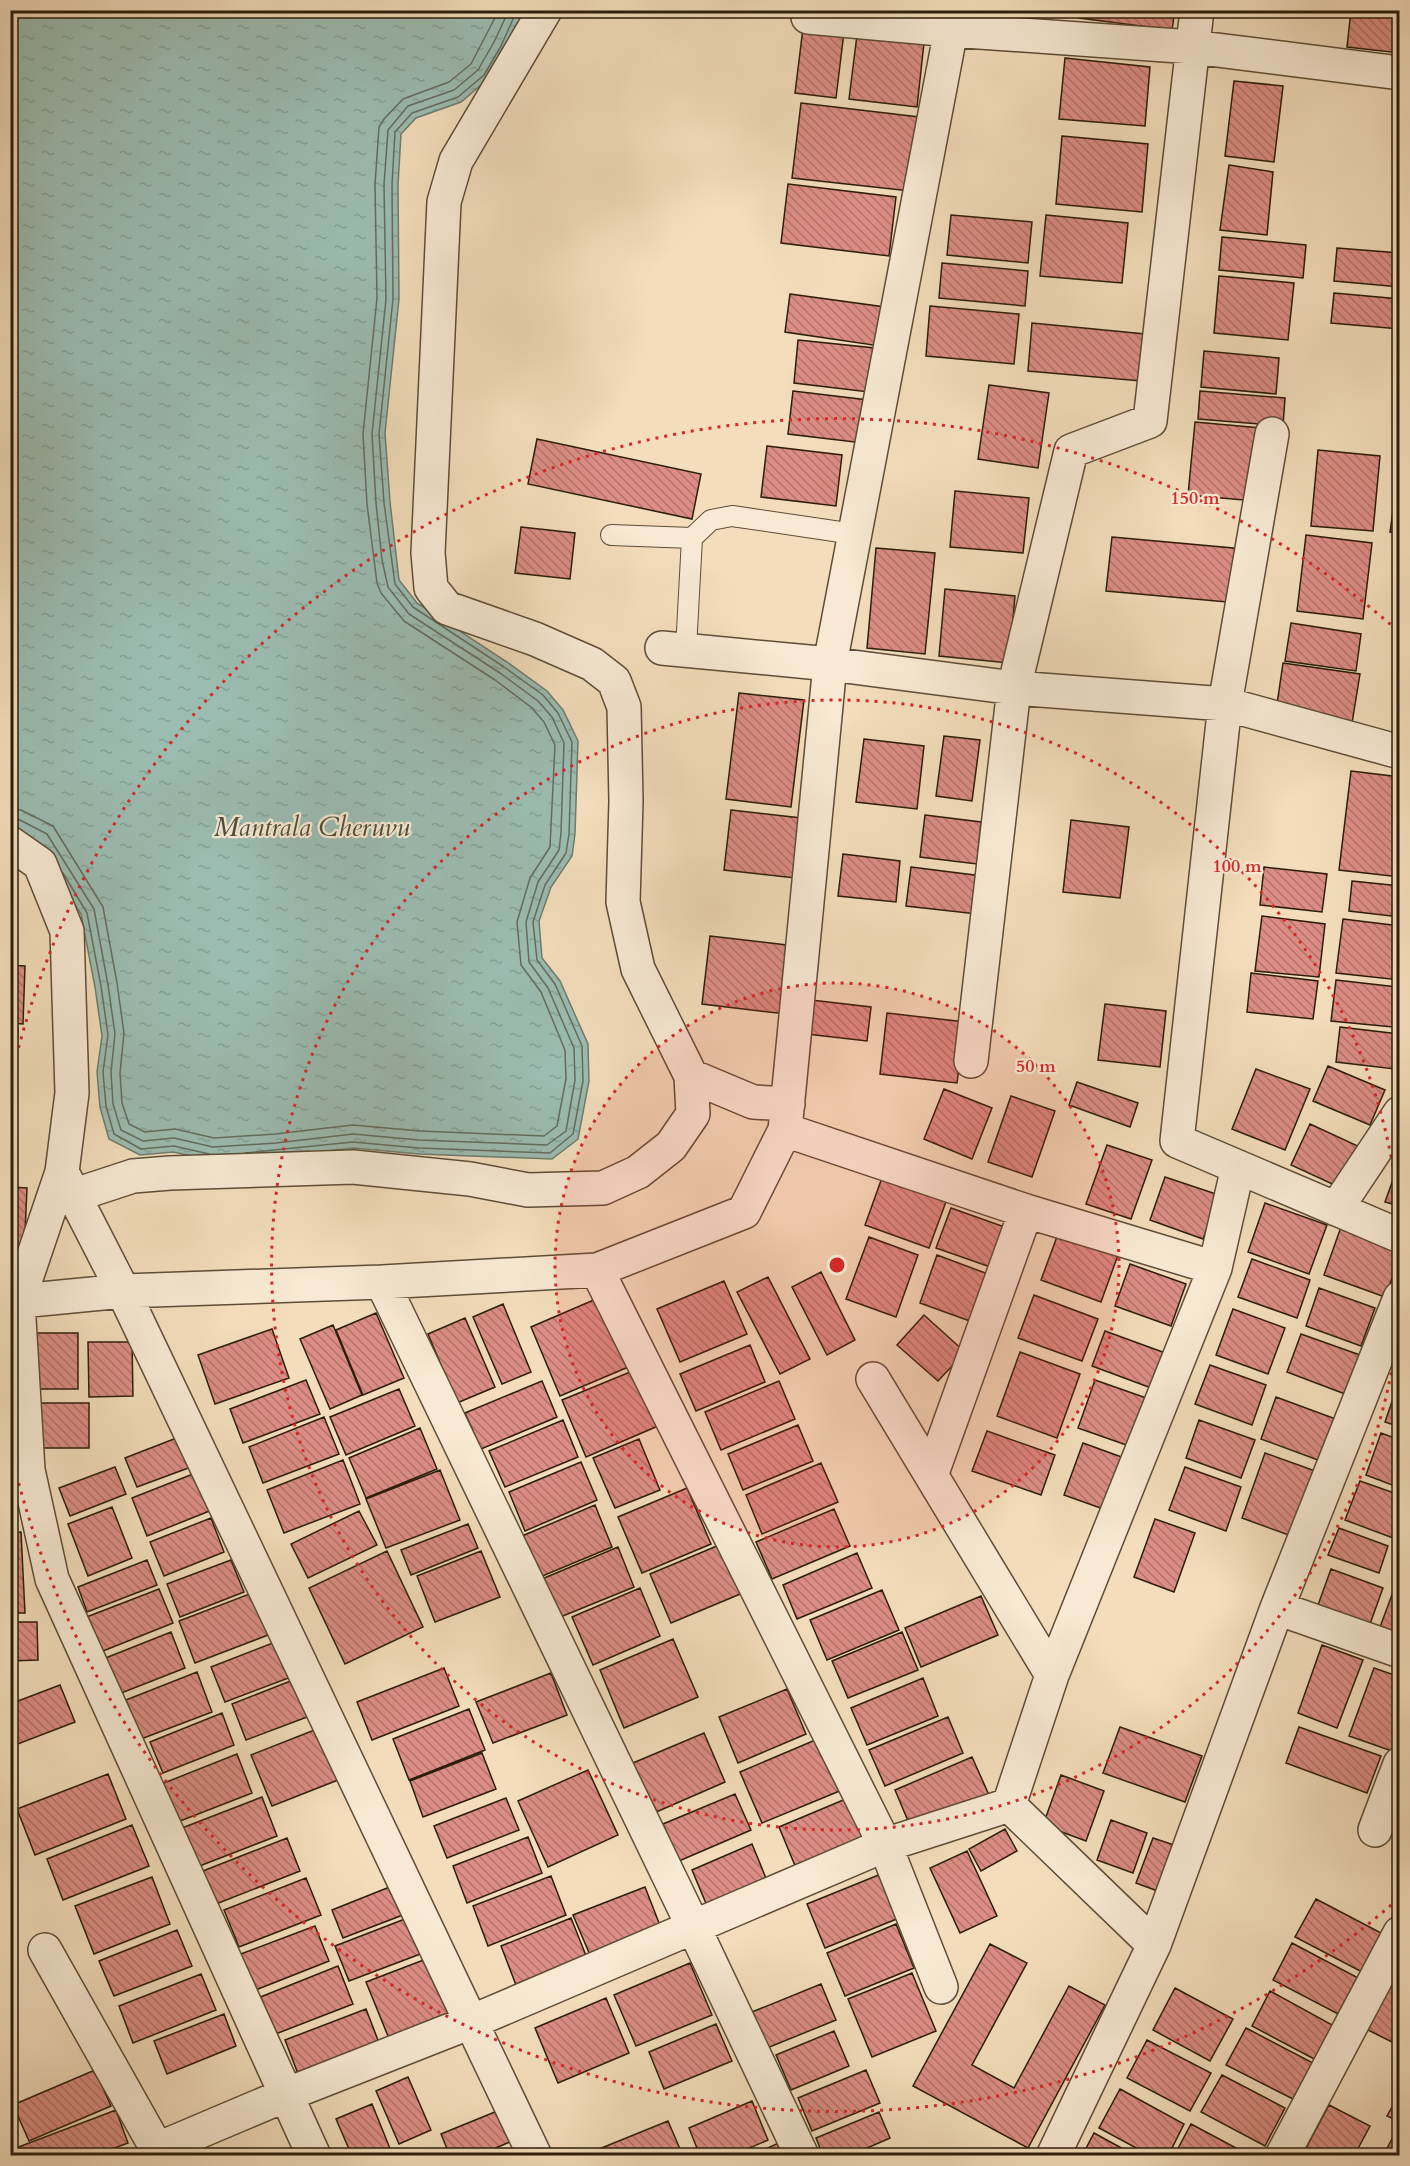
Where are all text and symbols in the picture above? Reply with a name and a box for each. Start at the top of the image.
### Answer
text: 150 m [1170,486,1220,511]
water label: Mantrala Cheruvu [214,809,410,846]
text: 100 m [1212,854,1262,879]
text: 50 m [1016,1054,1056,1079]
centre of rings [827,1255,847,1275]

